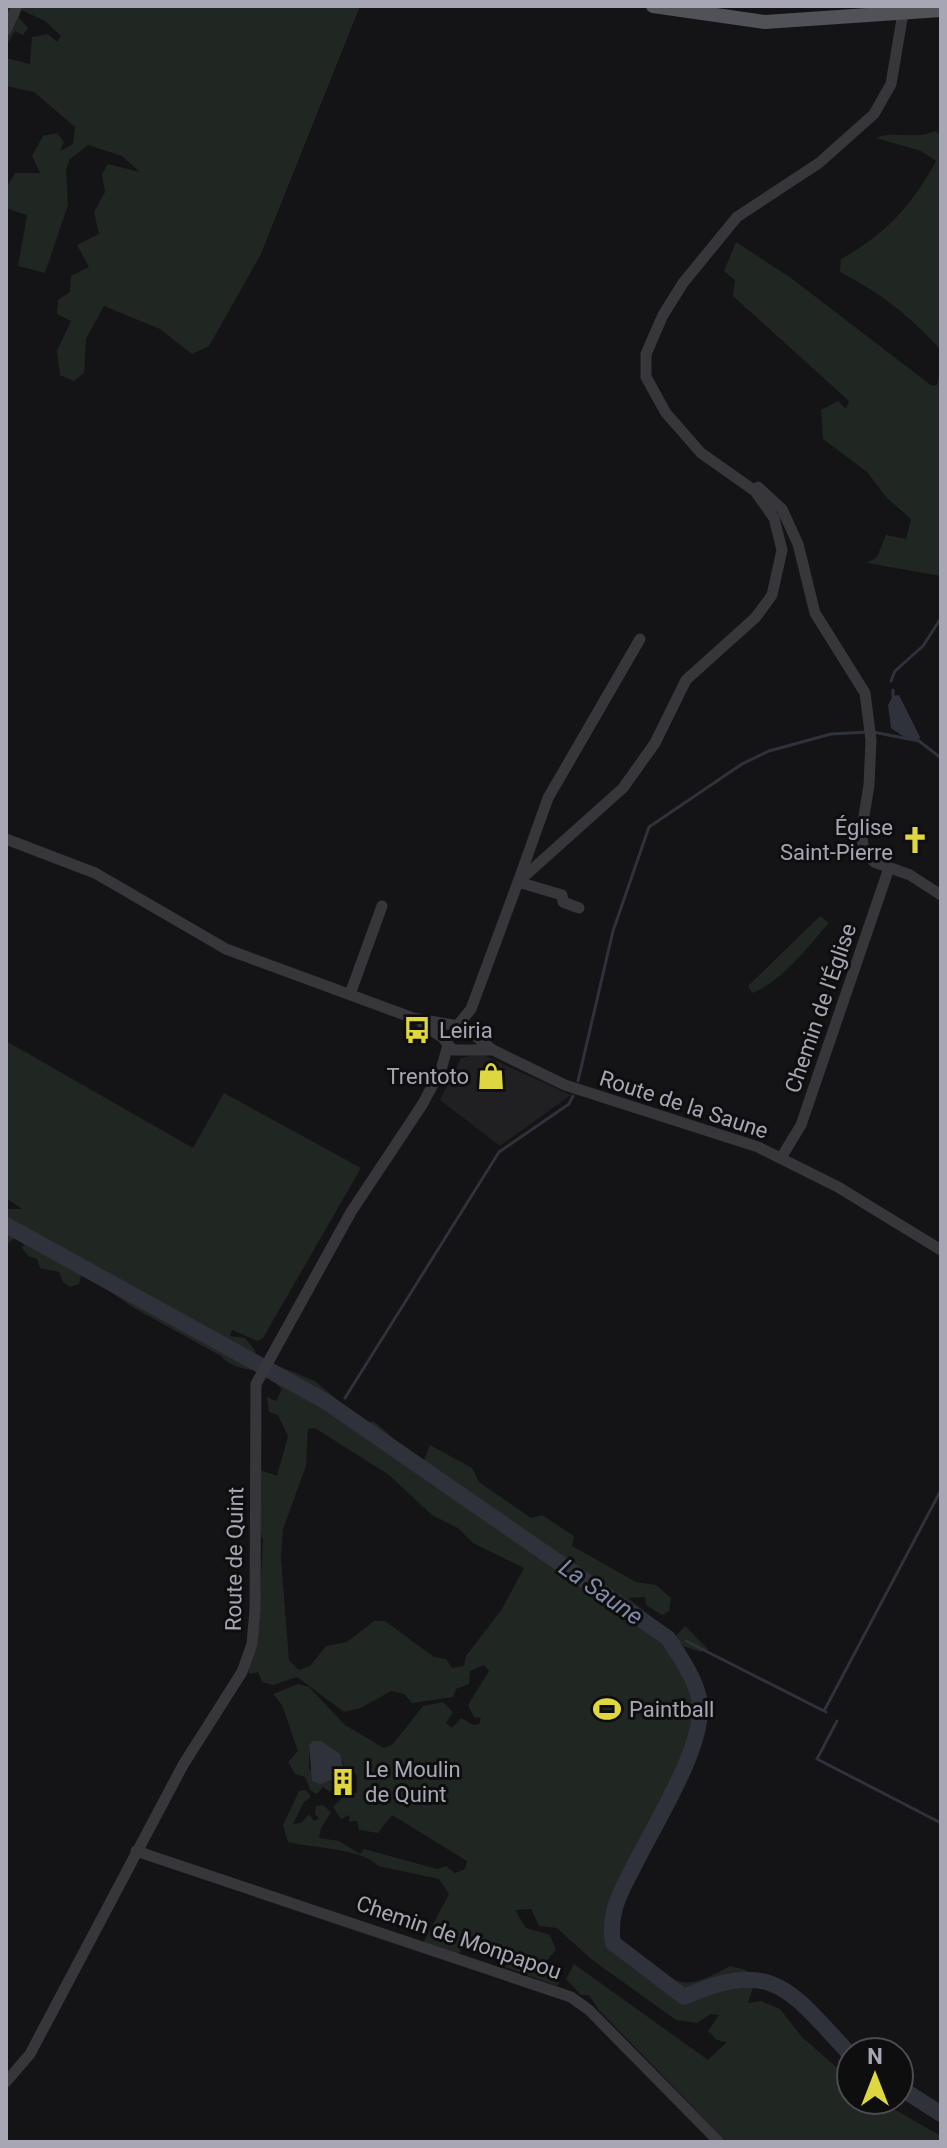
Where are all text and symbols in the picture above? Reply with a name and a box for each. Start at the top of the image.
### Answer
place label: Église Saint-Pierre [780,815,893,865]
church icon: Église Saint-Pierre [900,825,930,855]
street label: Chemin de l'Église [780,920,861,1096]
bus stop icon: Leiria [402,1015,432,1045]
place label: Leiria [439,1018,493,1043]
shop icon: Trentoto [476,1061,506,1091]
place label: Trentoto [387,1064,469,1089]
street label: Route de la Saune [596,1065,771,1144]
street label: Route de Quint [221,1487,248,1631]
water label: La Saune [554,1553,648,1631]
sports icon: Paintball [592,1694,622,1724]
place label: Paintball [629,1697,714,1722]
place label: Le Moulin de Quint [365,1757,461,1807]
building icon: Le Moulin de Quint [328,1767,358,1797]
street label: Chemin de Monpapou [353,1891,565,1984]
north arrow [835,2036,915,2116]
text: N [867,2044,883,2069]

